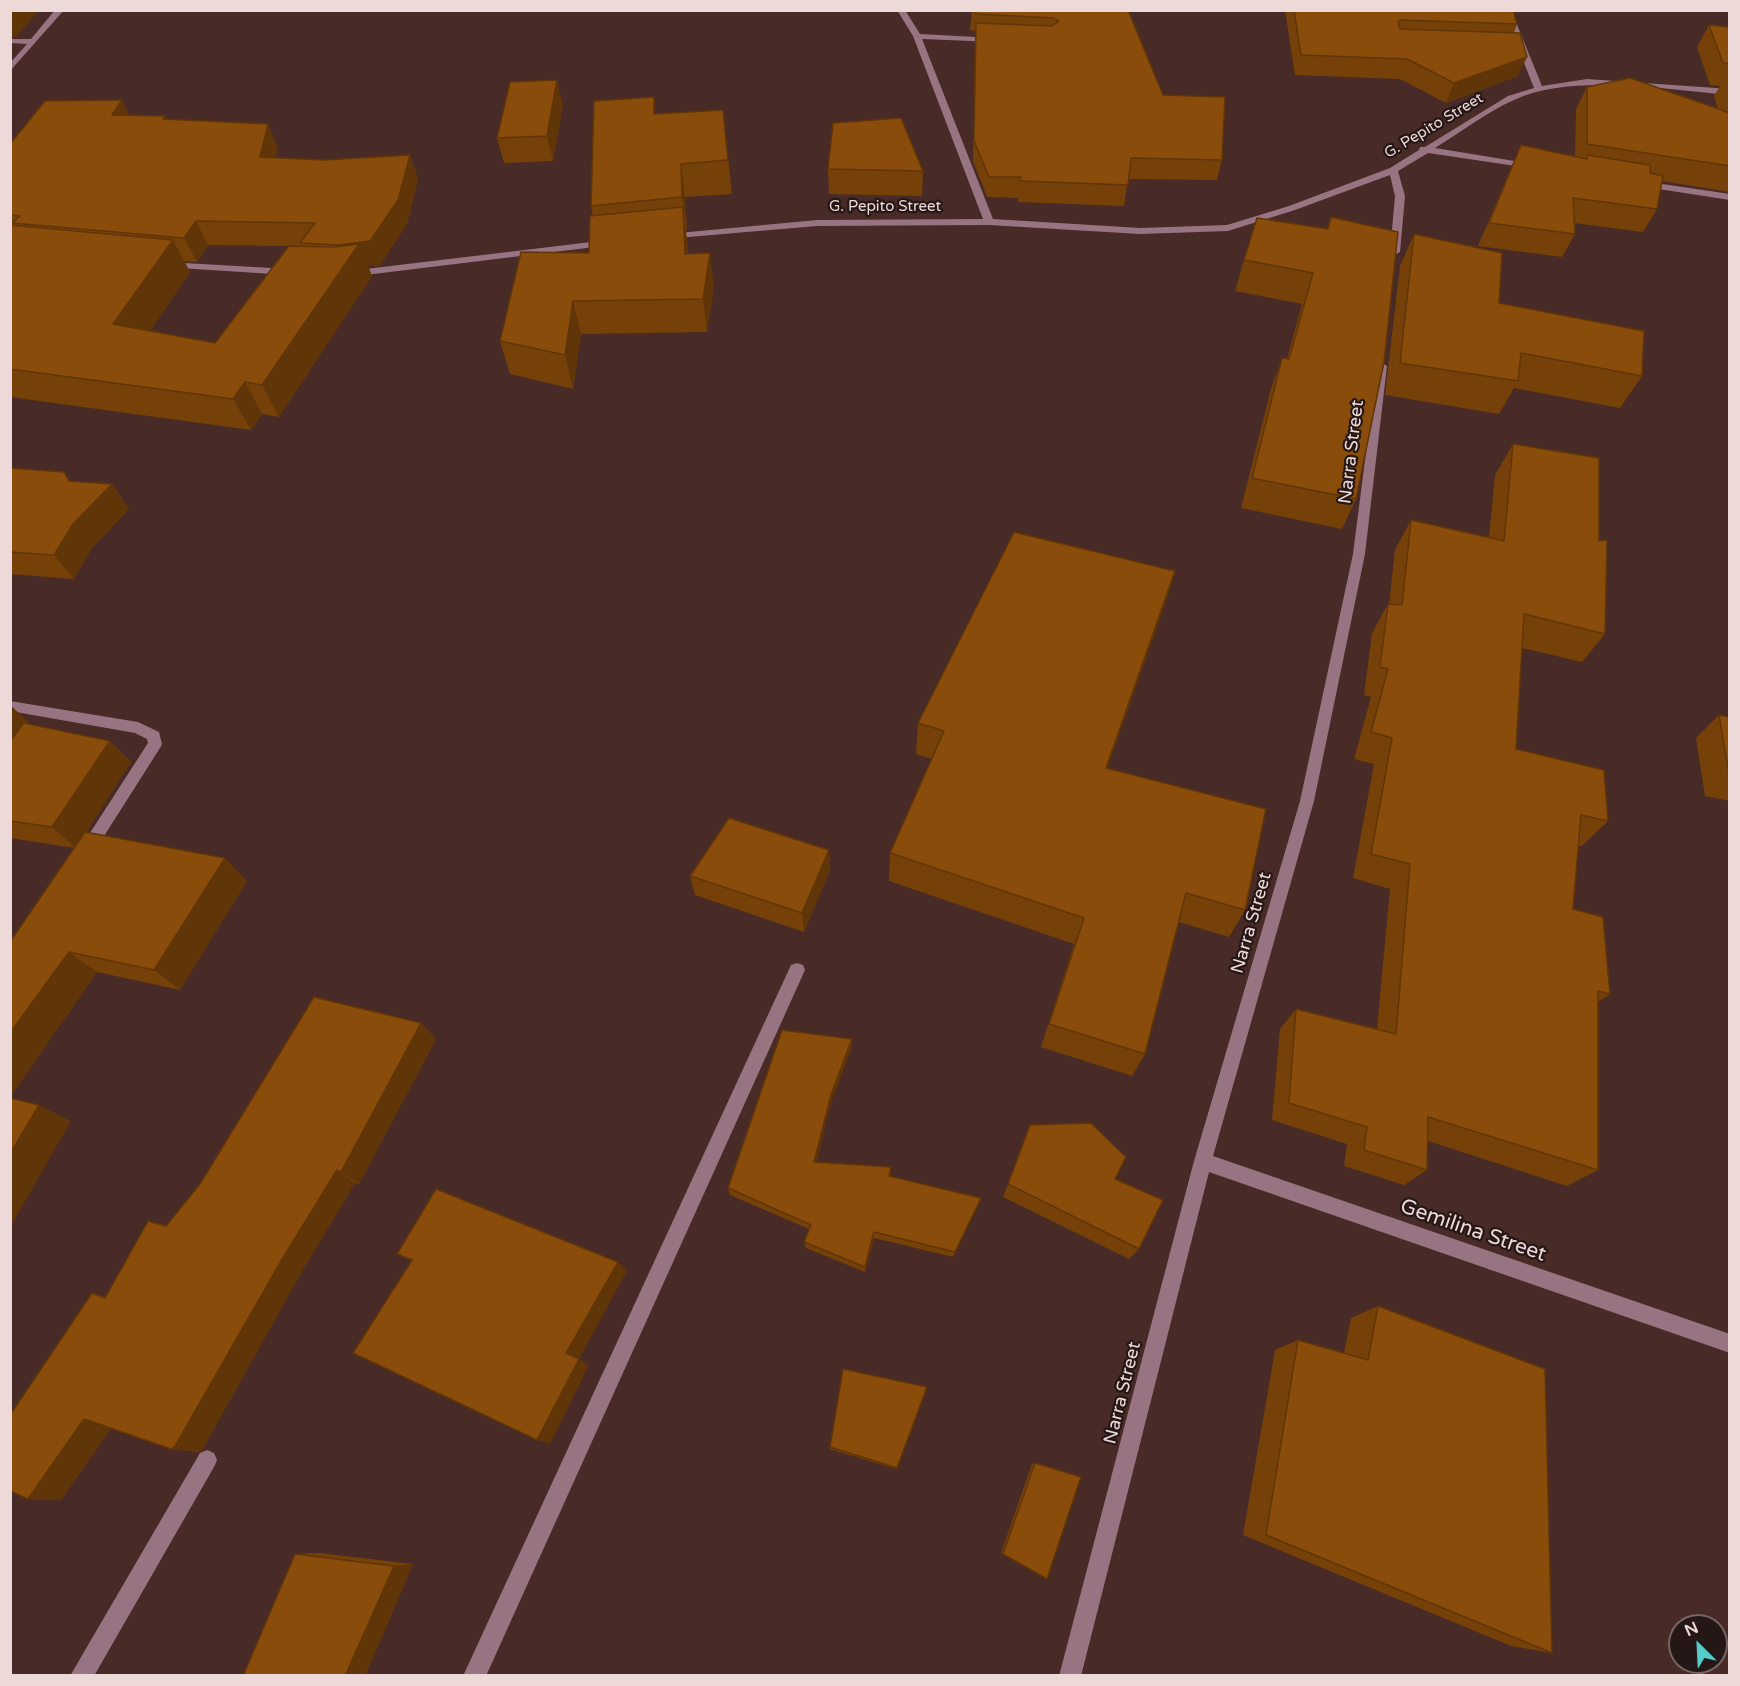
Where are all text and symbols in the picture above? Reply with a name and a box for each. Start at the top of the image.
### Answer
street label: G. Pepito Street [1381,89,1487,163]
street label: G. Pepito Street [829,198,941,216]
street label: Narra Street [1335,399,1369,505]
street label: Narra Street [1227,870,1277,976]
street label: Gemilina Street [1397,1194,1549,1268]
street label: Narra Street [1100,1340,1146,1446]
north arrow [1668,1614,1728,1674]
text: N [1682,1618,1701,1641]

